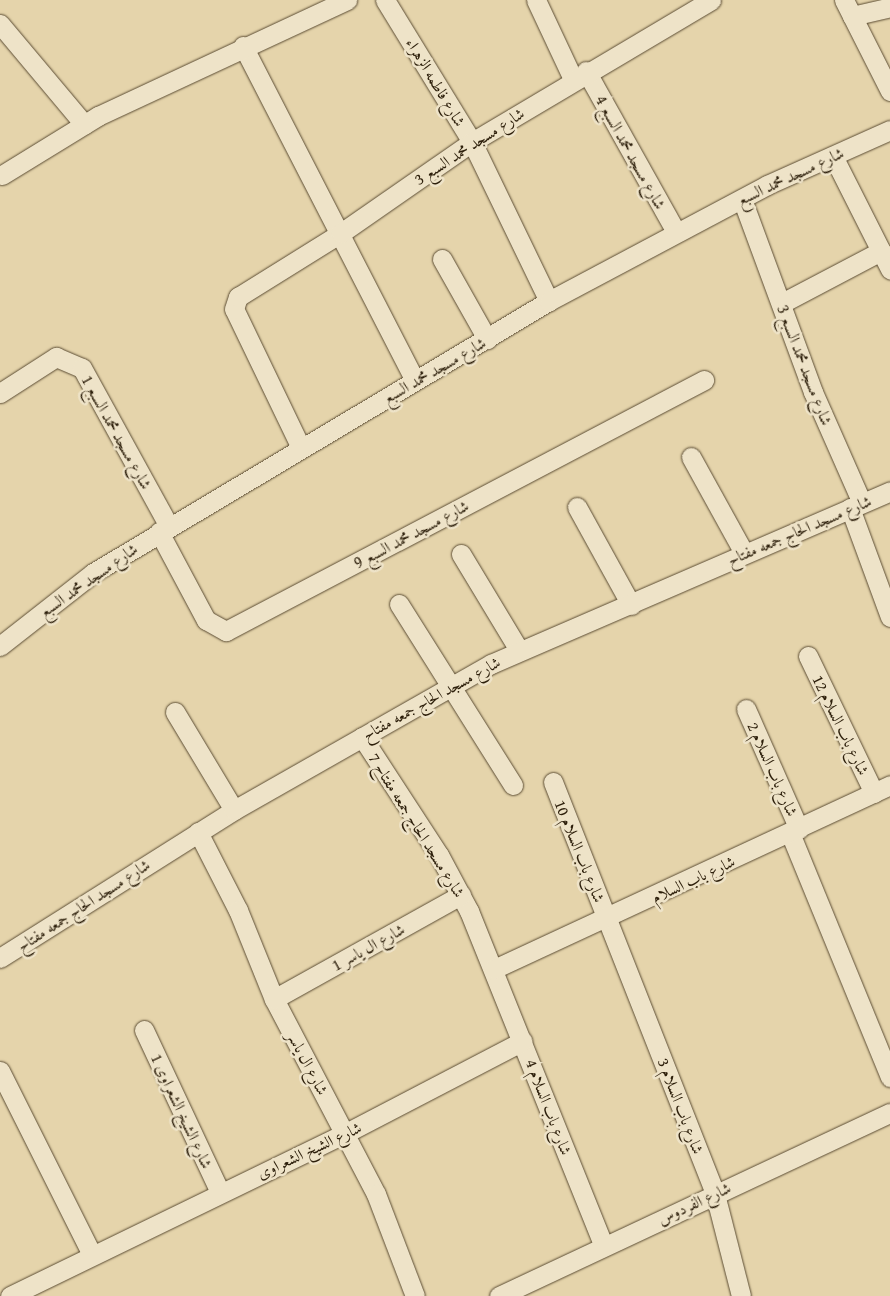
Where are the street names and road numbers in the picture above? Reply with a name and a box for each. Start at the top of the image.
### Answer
street label: شارع فاطمه الزهراء [402,34,470,130]
street label: شارع مسجد محمد السبع 4 [592,92,670,212]
street label: شارع مسجد محمد السبع 3 [410,103,528,189]
street label: شارع مسجد محمد السبع [733,143,847,209]
street label: شارع مسجد محمد السبع 3 [773,302,837,428]
street label: شارع مسجد محمد السبع [379,333,489,407]
street label: شارع مسجد محمد السبع 1 [78,372,156,492]
street label: شارع مسجد الحاج جمعه مفتاح [724,491,874,569]
street label: شارع مسجد محمد السبع 9 [350,496,472,572]
street label: شارع مسجد محمد السبع [35,539,141,621]
street label: شارع مسجد الحاج جمعه مفتاح [359,652,503,744]
street label: شارع باب السلام 12 [808,672,874,778]
street label: شارع باب السلام 2 [744,719,802,819]
street label: شارع مسجد الحاج جمعه مفتاح 7 [365,749,469,901]
street label: شارع باب السلام 10 [551,797,609,905]
street label: شارع باب السلام [648,851,738,907]
street label: شارع مسجد الحاج جمعه مفتاح [13,855,153,955]
street label: شارع ال ياسر 1 [328,919,408,975]
street label: شارع ال ياسر [283,1028,333,1098]
street label: شارع الشيخ الشعراوى 1 [147,1051,217,1171]
street label: شارع باب السلام 3 [654,1055,708,1157]
street label: شارع باب السلام 4 [522,1056,576,1158]
street label: شارع الشيخ الشعراوى [254,1117,364,1183]
street label: شارع الفردوس [654,1178,734,1228]

